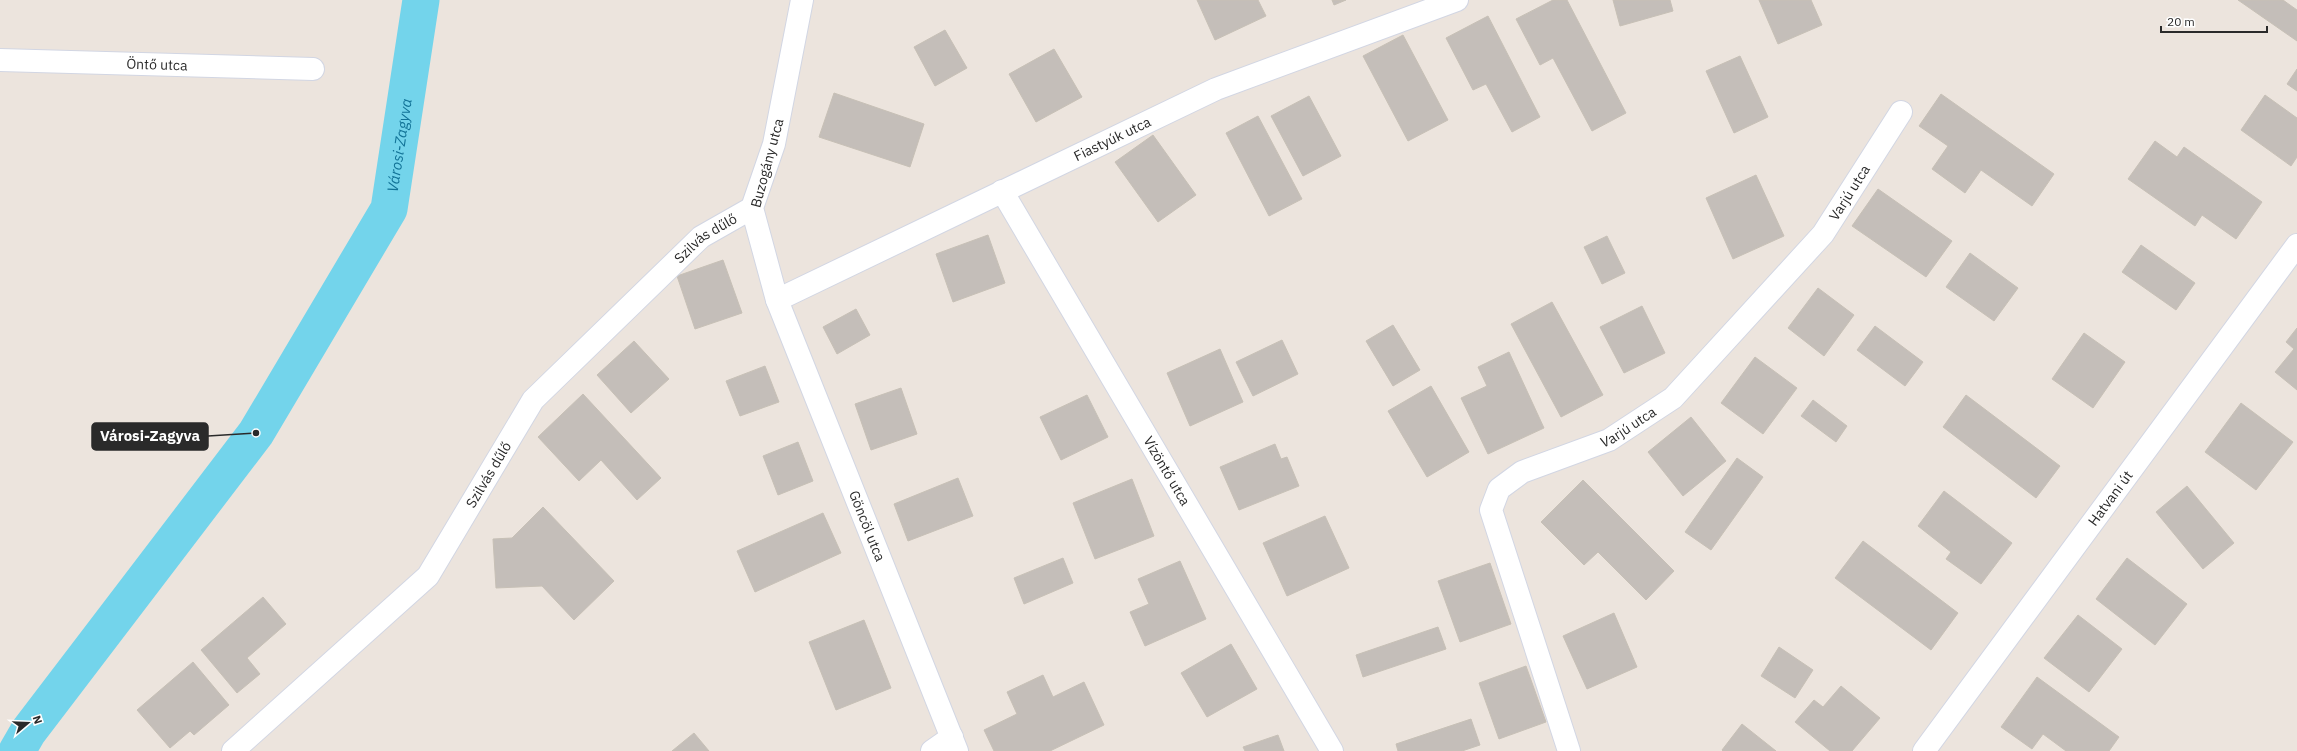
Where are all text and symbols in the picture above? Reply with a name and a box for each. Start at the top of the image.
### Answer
scale bar [2161,8,2267,34]
text: 20 m [2167,14,2195,29]
street label: Öntő utca [126,55,188,74]
water label: Városi-Zagyva [382,97,415,194]
street label: Fiastyúk utca [1071,112,1154,165]
street label: Buzogány utca [746,116,788,210]
street label: Varjú utca [1825,161,1874,224]
street label: Szilvás dűlő [670,209,740,267]
street label: Varjú utca [1598,402,1660,451]
callout: Városi-Zagyva [92,423,208,450]
text: Városi-Zagyva [100,426,200,445]
street label: Vízöntő utca [1140,433,1195,509]
street label: Szilvás dűlő [462,438,515,511]
street label: Hatvani út [2084,467,2137,529]
street label: Göncöl utca [845,488,890,565]
north arrow [8,703,48,743]
text: N [30,714,45,726]

